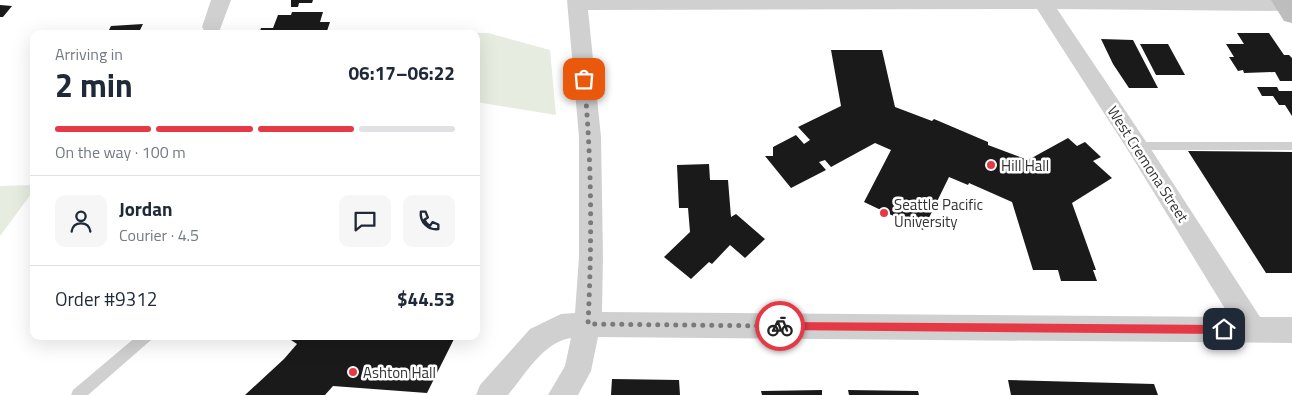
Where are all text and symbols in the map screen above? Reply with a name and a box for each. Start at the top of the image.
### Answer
text: Arriving in [55,42,123,66]
text: 06:17–06:22 [348,58,455,87]
pin [563,58,605,100]
text: 2 min [55,61,133,109]
icon: bag [570,65,598,93]
street label: West Cremona Street [1102,101,1195,227]
text: On the way · 100 m [55,140,186,164]
place label: Hill Hall [1001,154,1049,177]
marker: Hill Hall [985,159,997,171]
place label: Seattle Pacific University [894,193,983,233]
text: Jordan [119,194,172,223]
button: person [55,195,107,247]
button: chat [339,195,391,247]
button: phone [403,195,455,247]
marker: Seattle Pacific University [878,207,890,219]
text: Courier · 4.5 [119,223,199,247]
text: Order #9312 [55,284,157,313]
text: $44.53 [397,284,455,313]
courier [755,301,805,351]
pin [1203,308,1245,350]
icon: bike [766,312,794,340]
icon: home [1210,315,1238,343]
place label: Ashton Hall [363,361,436,384]
marker: Ashton Hall [347,366,359,378]

